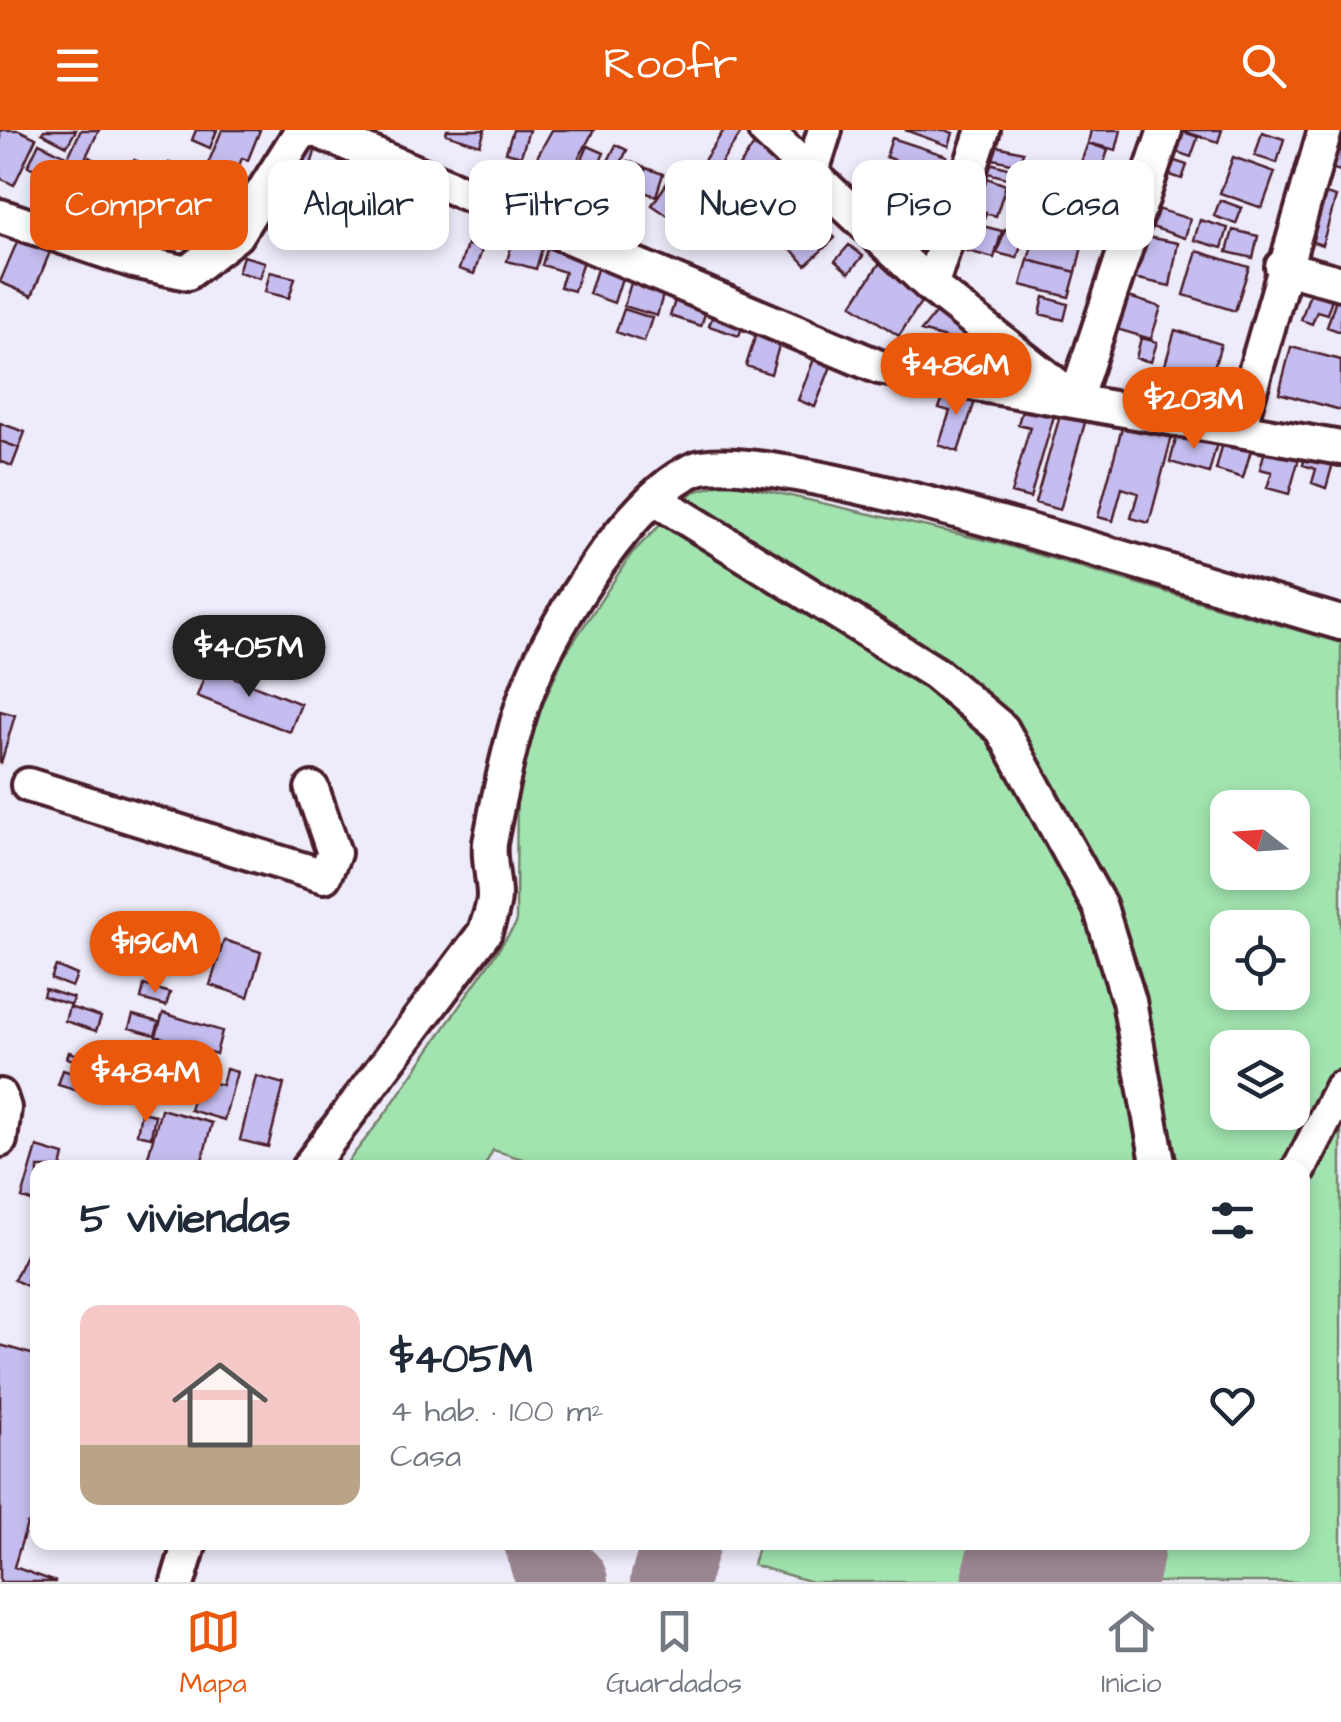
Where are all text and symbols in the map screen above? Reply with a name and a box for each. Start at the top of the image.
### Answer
text: Roofr [603,34,738,96]
icon: menu [50,38,105,93]
icon: search [1236,38,1291,93]
chip: Comprar [30,160,248,250]
chip: Alquilar [268,160,449,250]
chip: Filtros [469,160,645,250]
chip: Nuevo [665,160,832,250]
chip: Piso [852,160,986,250]
chip: Casa [1006,160,1154,250]
pin: $486M [886,333,1026,418]
text: $486M [903,343,1009,388]
pin: $203M [1124,367,1264,452]
text: $203M [1144,377,1244,422]
pin: $405M [179,615,319,700]
text: $405M [195,625,303,670]
north arrow [1210,790,1310,890]
map controls [1210,790,1310,1130]
button: locate [1210,910,1310,1010]
pin: $196M [85,911,225,996]
text: $196M [112,921,198,966]
button: layers [1210,1030,1310,1130]
pin: $484M [76,1040,216,1125]
text: $484M [92,1050,200,1095]
text: 5 viviendas [80,1191,291,1249]
icon: filters [1205,1193,1260,1248]
text: $405M [390,1331,533,1389]
icon: home [160,1345,280,1465]
icon: heart [1205,1378,1260,1433]
text: 4 hab. · 100 m² [390,1389,604,1434]
text: Casa [390,1434,461,1479]
tab: Mapa [180,1604,247,1703]
tab: Guardados [606,1604,742,1703]
tab: Inicio [1101,1604,1161,1703]

